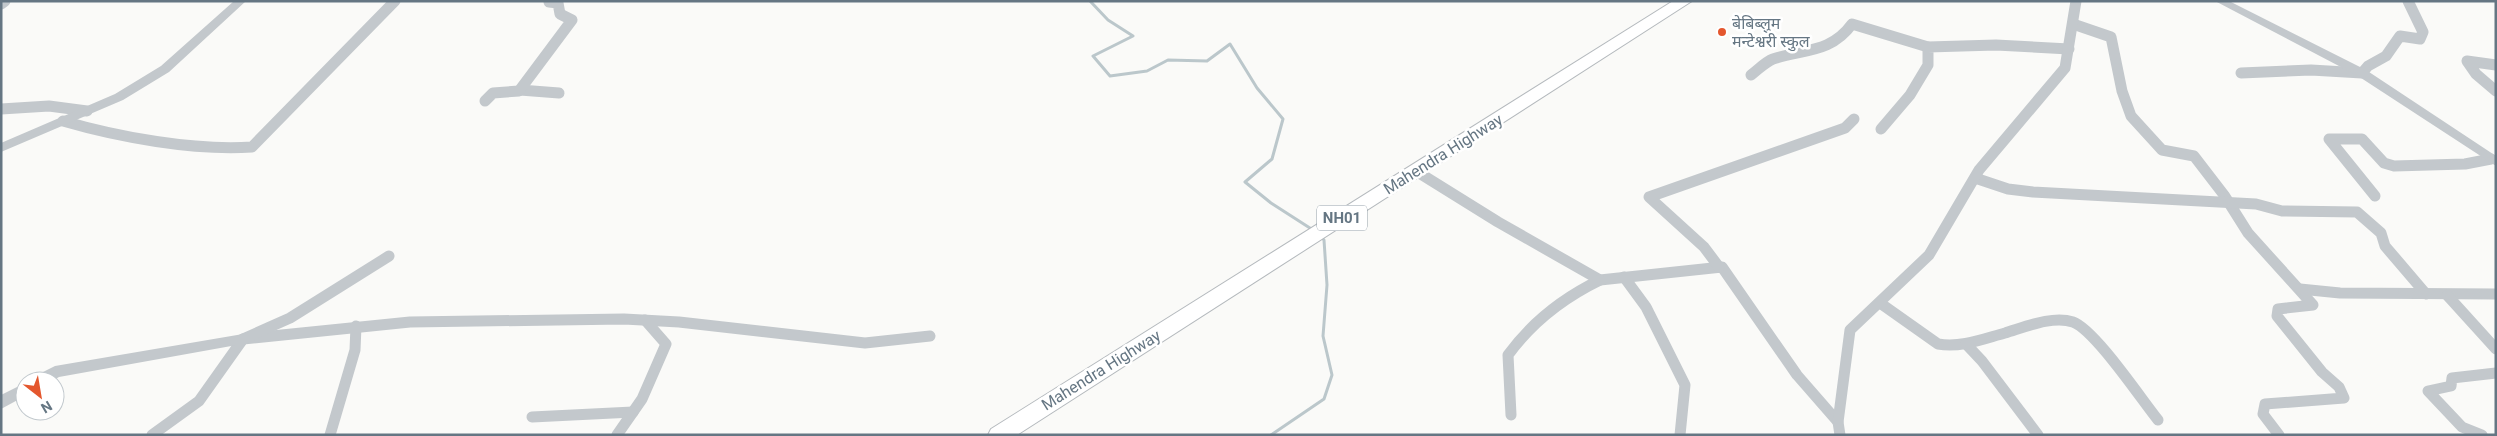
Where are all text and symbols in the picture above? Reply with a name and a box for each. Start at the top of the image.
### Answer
place label: बेबिब्लुम मन्टेश्वरी स्कुल [1732,14,1811,52]
marker: बेबिब्लुम मन्टेश्वरी स्कुल [1716,26,1728,38]
street label: Mahendra Highway [1380,109,1506,198]
road number: NH01 [1317,206,1367,230]
street label: Mahendra Highway [1038,325,1164,414]
north arrow [15,371,65,421]
text: N [38,398,55,417]

